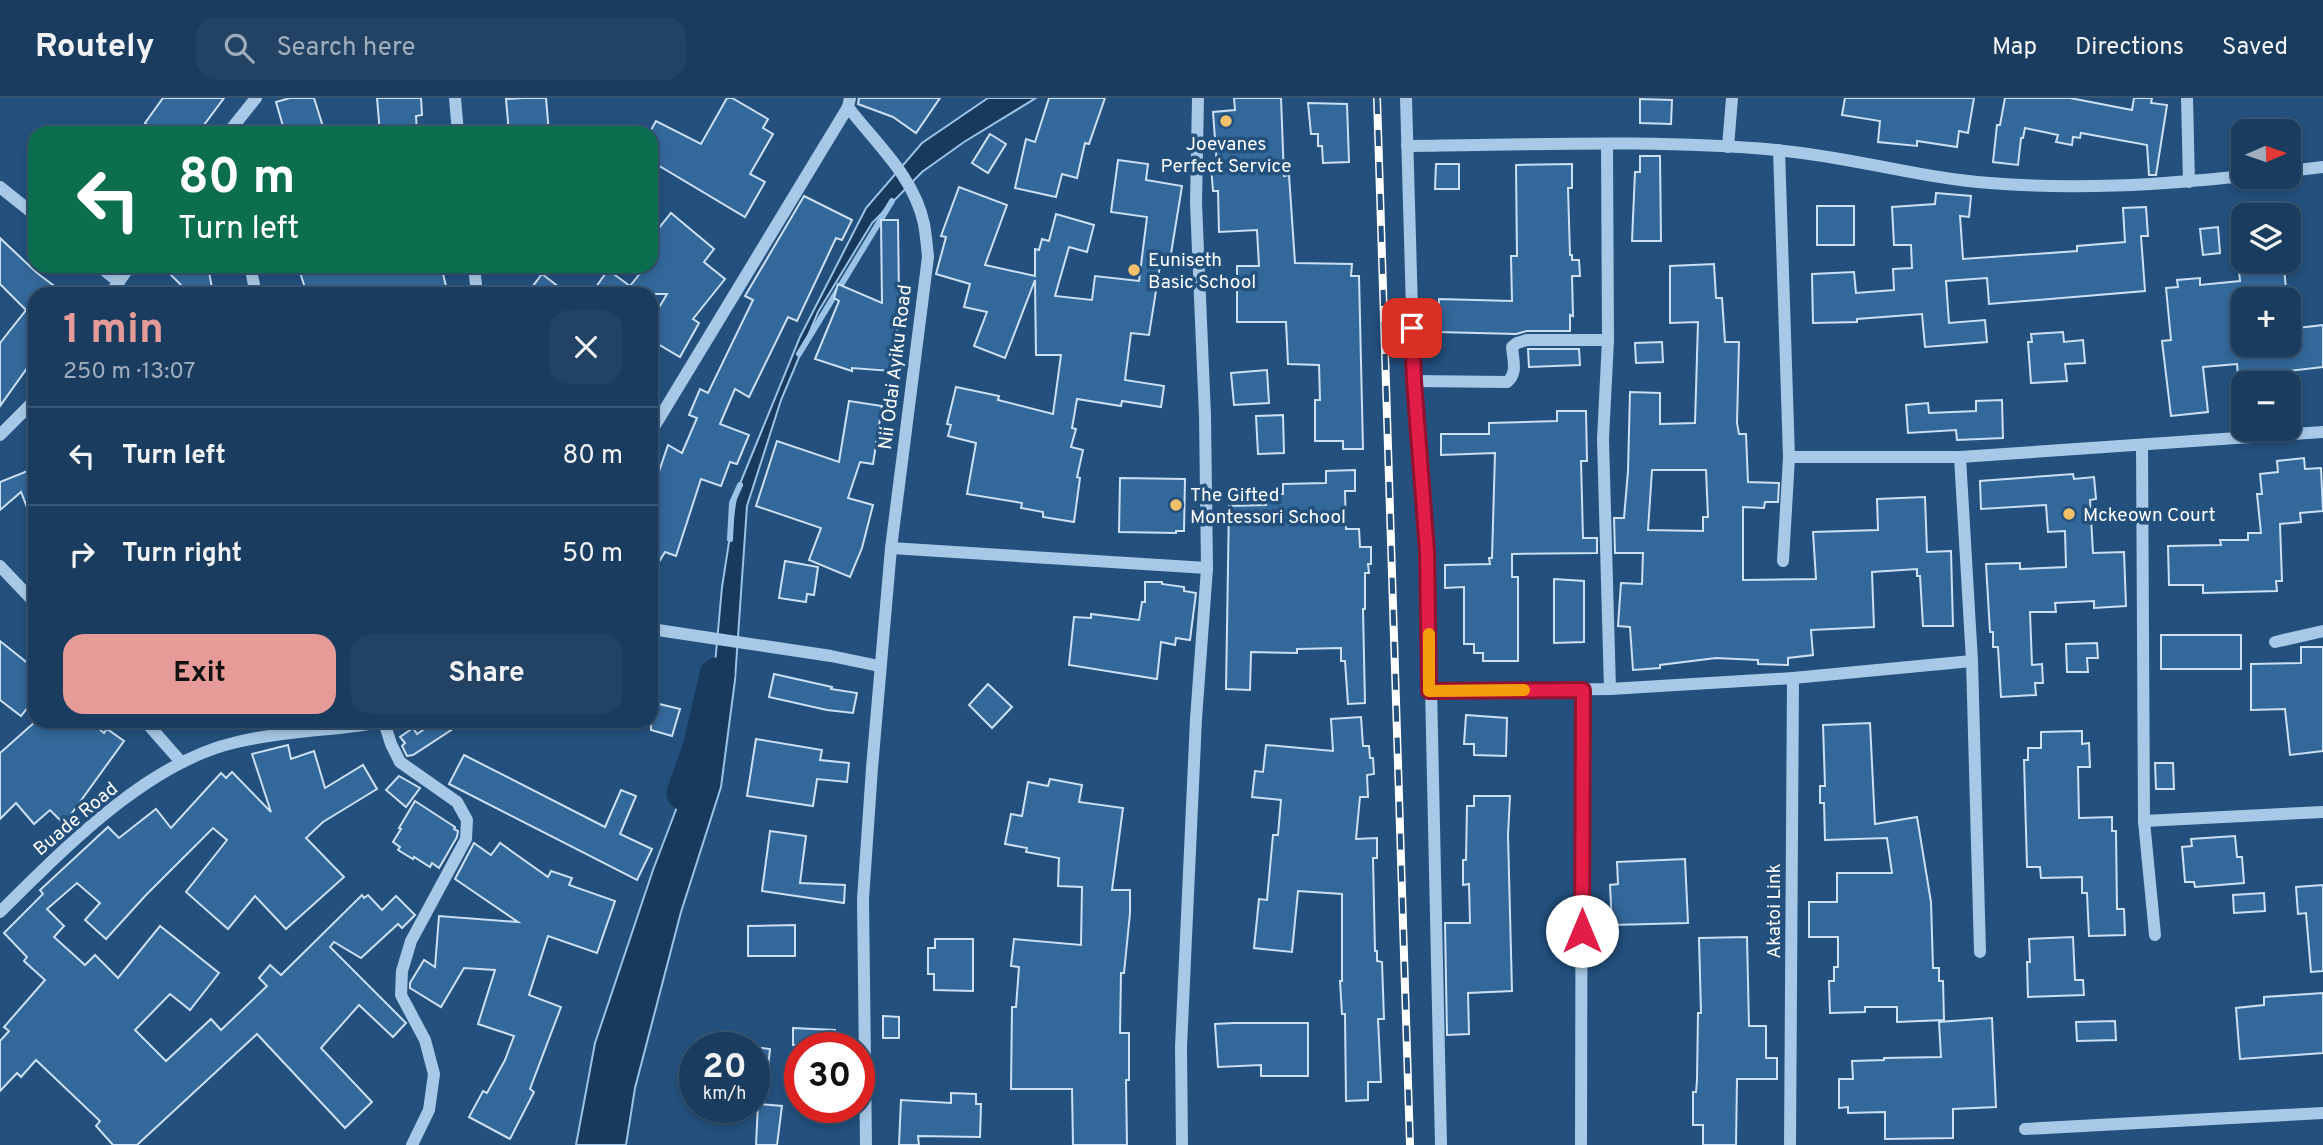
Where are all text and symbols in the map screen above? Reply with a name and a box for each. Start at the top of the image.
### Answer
search box [196,17,686,80]
text: Routely [35,27,154,69]
icon: search [220,29,258,67]
text: Search here [276,32,415,65]
text: Map [1992,33,2037,63]
text: Directions [2075,33,2184,63]
text: Saved [2222,33,2288,63]
marker: Joevanes Perfect Service [1218,113,1234,129]
north arrow [2231,119,2301,189]
map controls [2231,119,2301,441]
place label: Joevanes Perfect Service [1161,133,1291,179]
text: 80 m [178,149,295,211]
icon: left [63,154,154,245]
button: layers [2231,203,2301,273]
text: Turn left [178,210,299,250]
place label: Euniseth Basic School [1148,249,1256,295]
marker: Euniseth Basic School [1126,262,1142,278]
street label: Nii Odai Ayiku Road [874,283,918,451]
button: + [2231,287,2301,357]
pin [1382,298,1442,358]
text: 1 min [63,305,164,358]
icon: arrive [1393,309,1431,347]
button: close [549,310,623,384]
text: 250 m · 13:07 [63,358,195,387]
button: − [2231,371,2301,441]
icon: left [63,437,101,475]
text: Turn left [122,440,226,473]
text: 80 m [563,440,623,473]
place label: The Gifted Montessori School [1190,484,1346,530]
marker: The Gifted Montessori School [1168,497,1184,513]
place label: Mckeown Court [2083,504,2216,528]
marker: Mckeown Court [2061,506,2077,522]
icon: right [63,535,101,573]
text: Turn right [122,538,242,571]
text: 50 m [562,538,623,571]
button: Exit [63,634,336,714]
button: Share [350,634,623,714]
street label: Buade Road [29,777,123,862]
street label: Akatoi Link [1763,863,1787,959]
position arrow [1545,894,1619,968]
speed limit sign: 30 [784,1032,875,1123]
text: 20 [702,1046,747,1090]
text: km/h [703,1083,746,1106]

